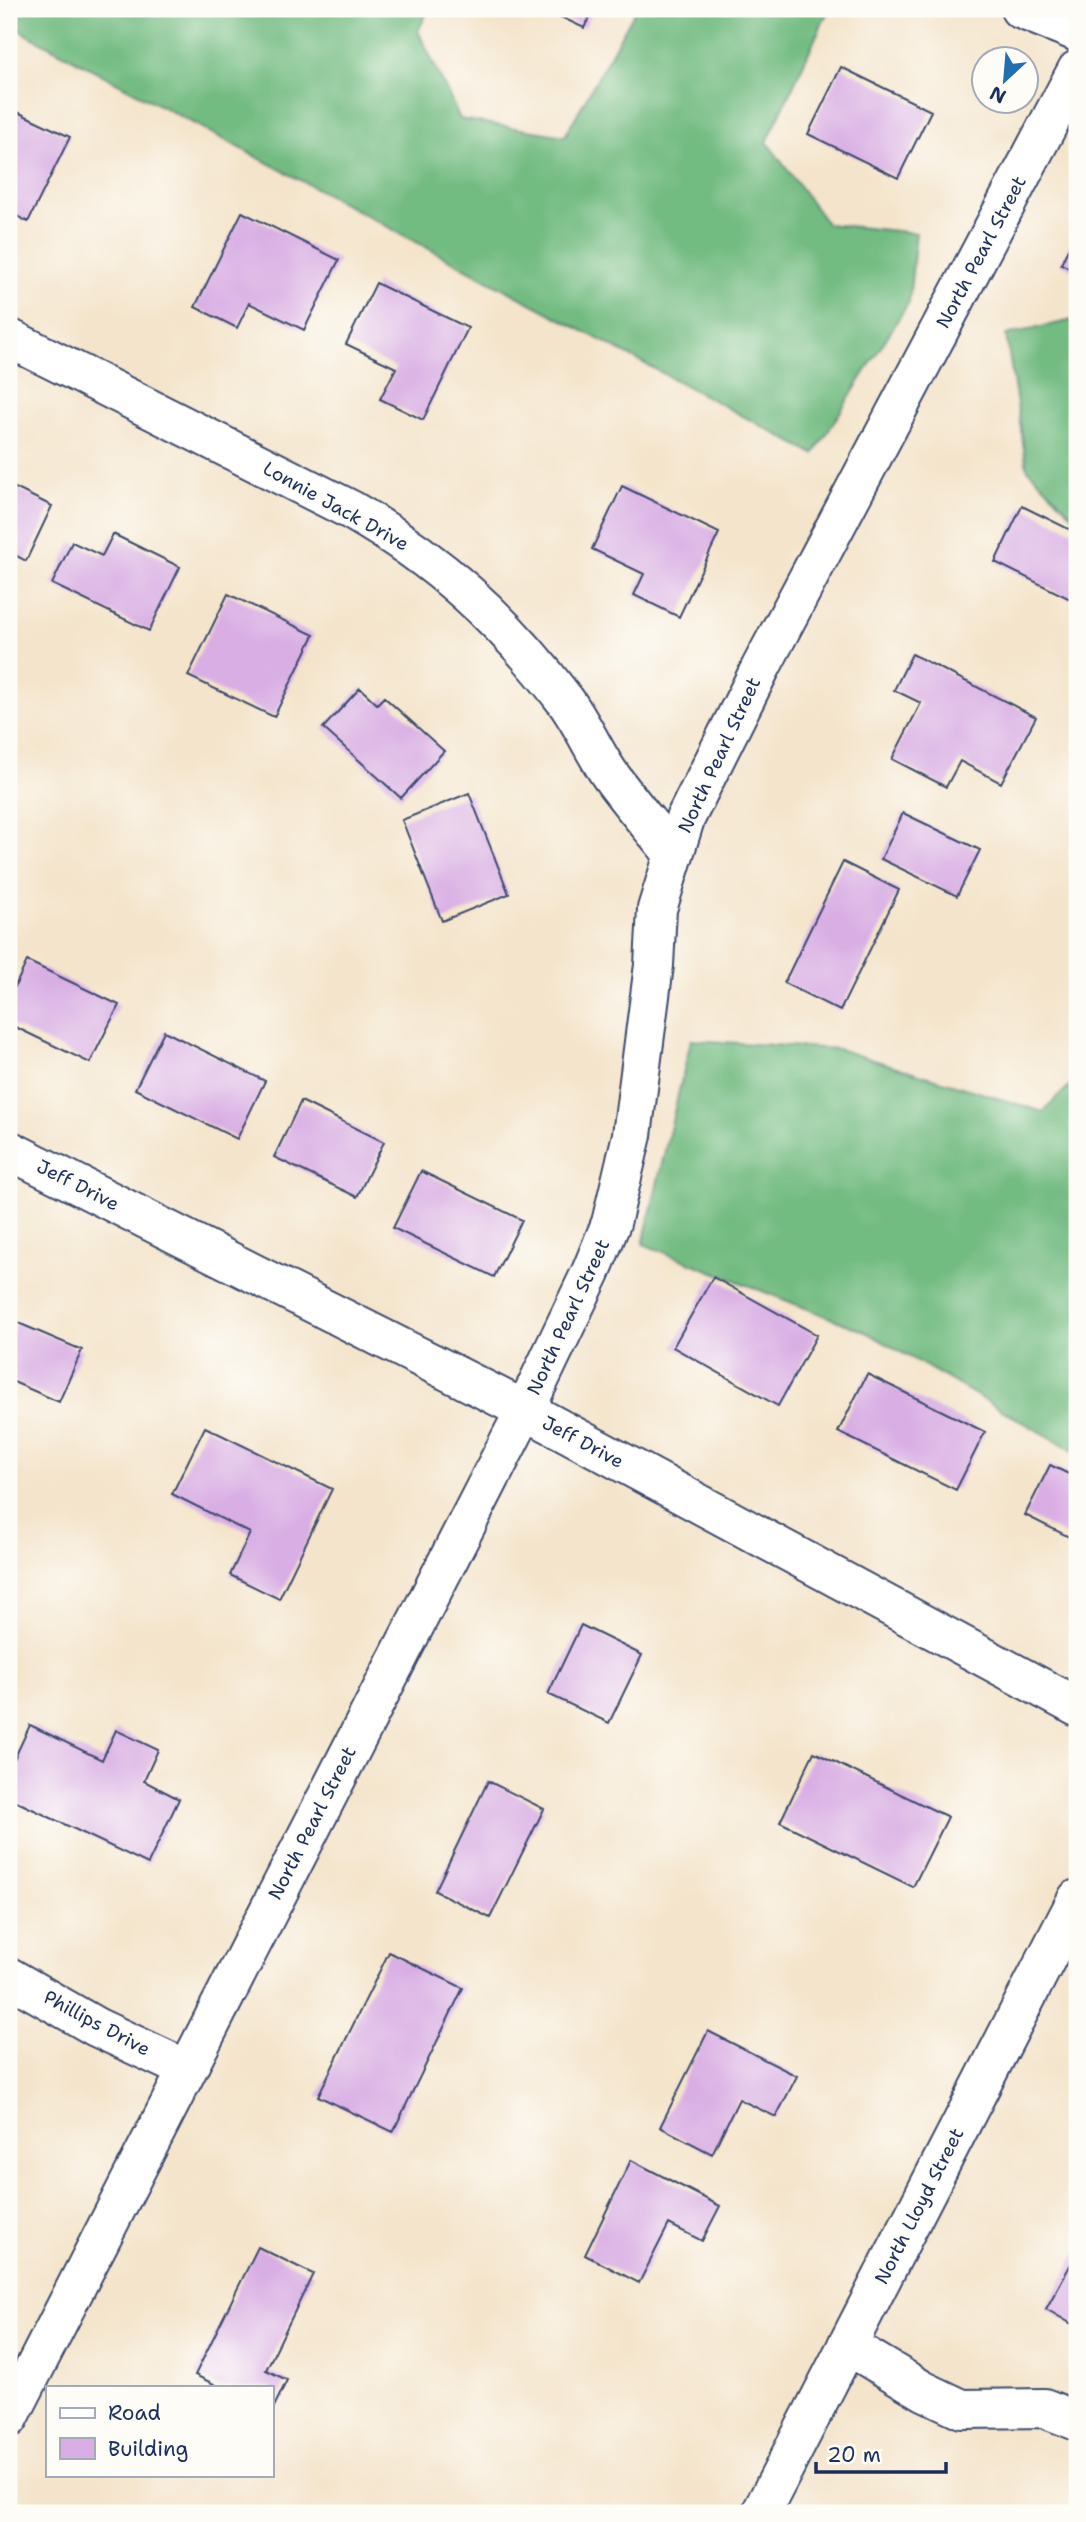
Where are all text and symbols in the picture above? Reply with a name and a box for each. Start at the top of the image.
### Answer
north arrow [970,46,1040,116]
text: N [986,80,1010,109]
street label: North Pearl Street [930,171,1032,333]
street label: Lonnie Jack Drive [259,456,413,556]
street label: North Pearl Street [672,673,766,837]
street label: Jeff Drive [33,1154,123,1216]
street label: North Pearl Street [521,1235,615,1399]
street label: Jeff Drive [538,1410,628,1474]
street label: North Pearl Street [262,1742,362,1904]
street label: Phillips Drive [39,1984,155,2062]
street label: North Lloyd Street [869,2124,969,2288]
legend [46,2386,273,2476]
text: Road [108,2399,161,2427]
scale bar [816,2431,946,2475]
text: Building [108,2435,188,2463]
text: 20 m [827,2441,881,2469]

